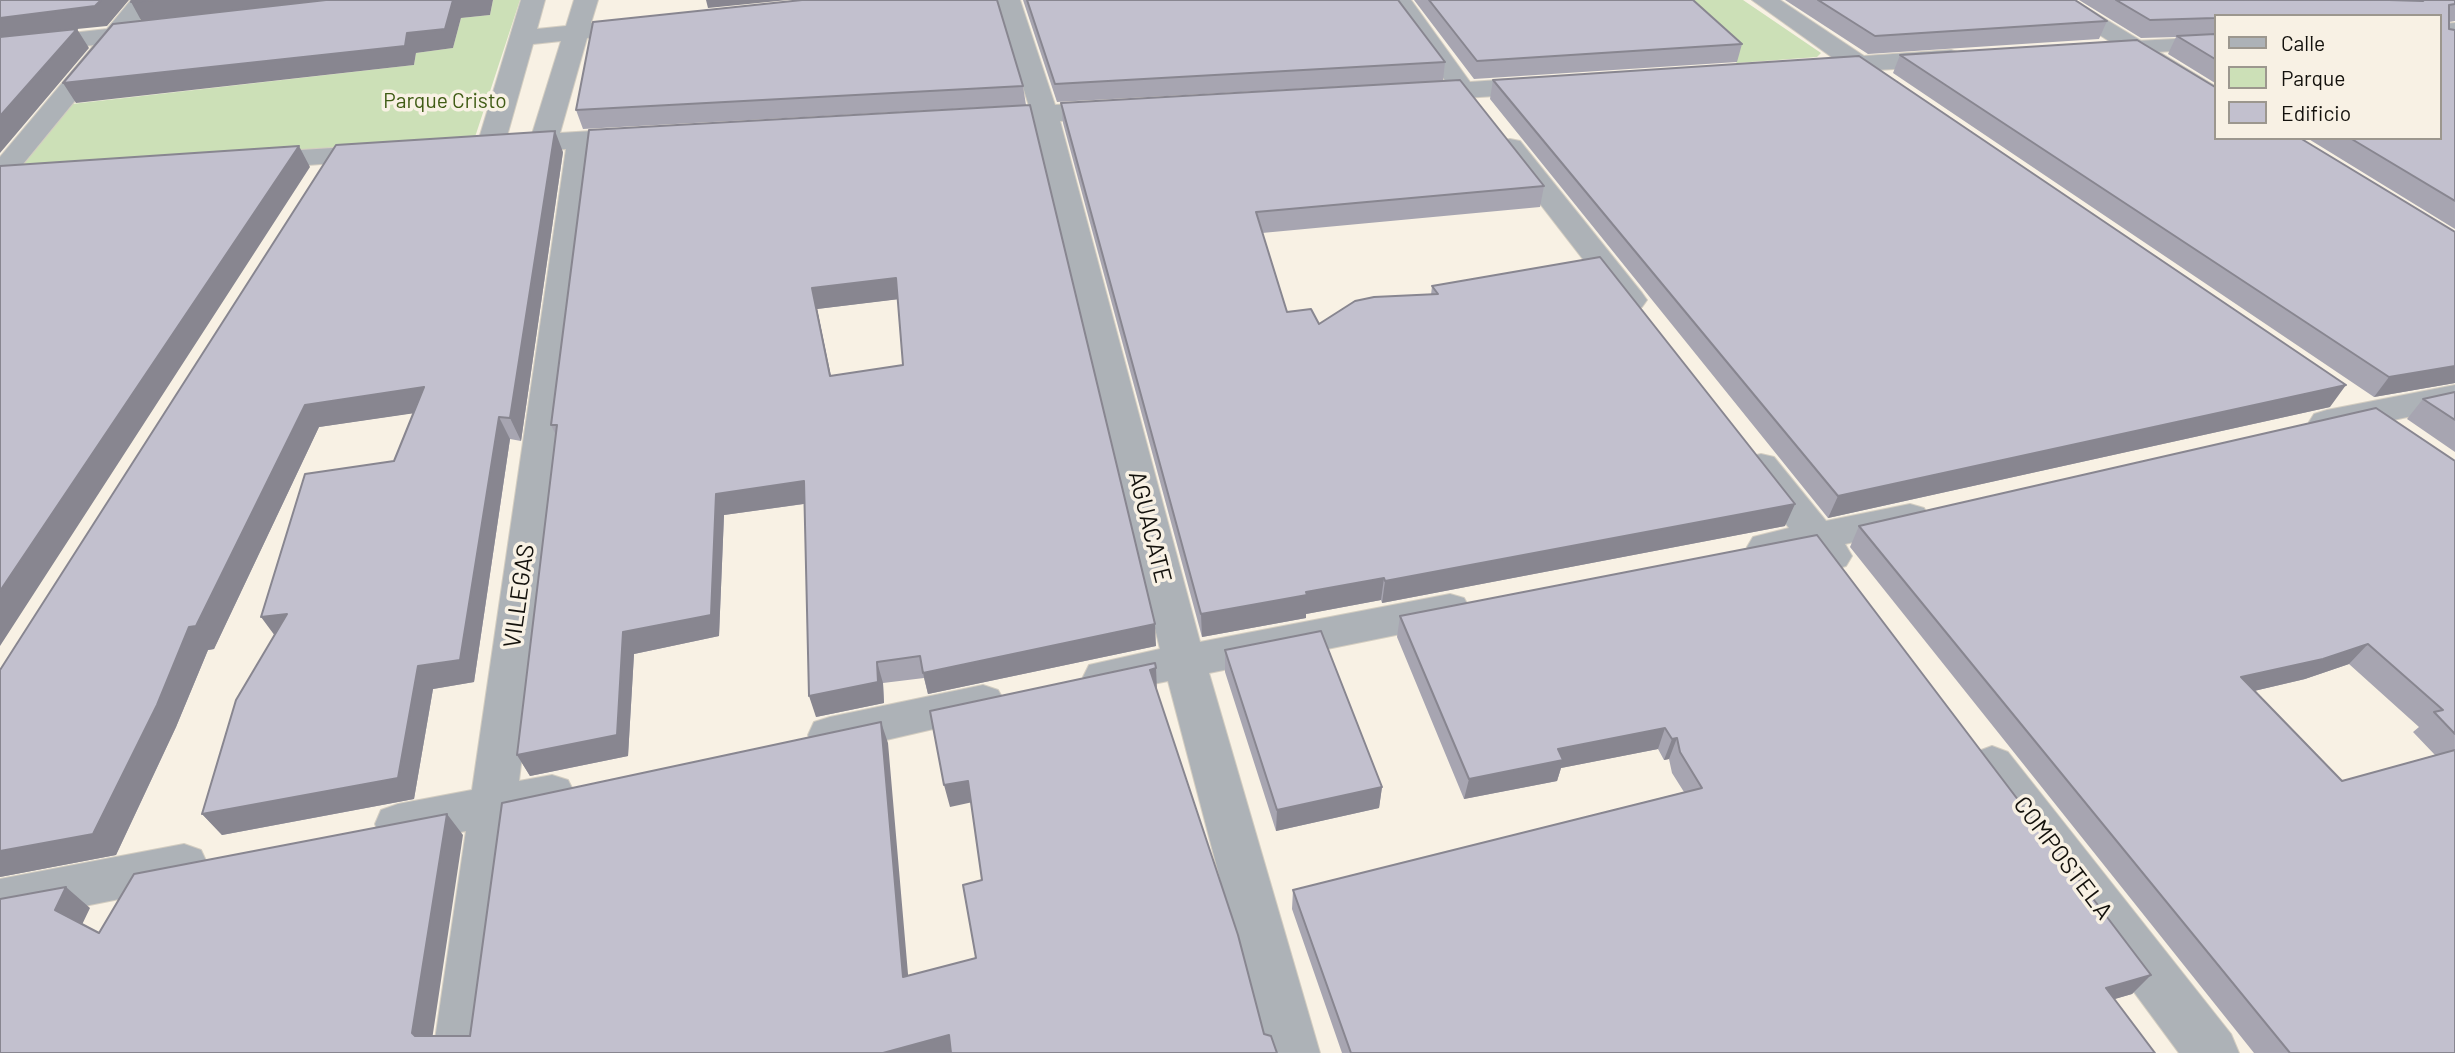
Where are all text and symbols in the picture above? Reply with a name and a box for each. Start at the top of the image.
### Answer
legend [2214,14,2441,140]
text: Calle [2281,30,2325,55]
text: Parque [2281,65,2346,90]
park label: Parque Cristo [383,88,507,114]
text: Edificio [2281,100,2351,125]
street label: AGUACATE [1122,468,1178,586]
street label: VILLEGAS [497,542,541,650]
street label: COMPOSTELA [2007,791,2119,925]

